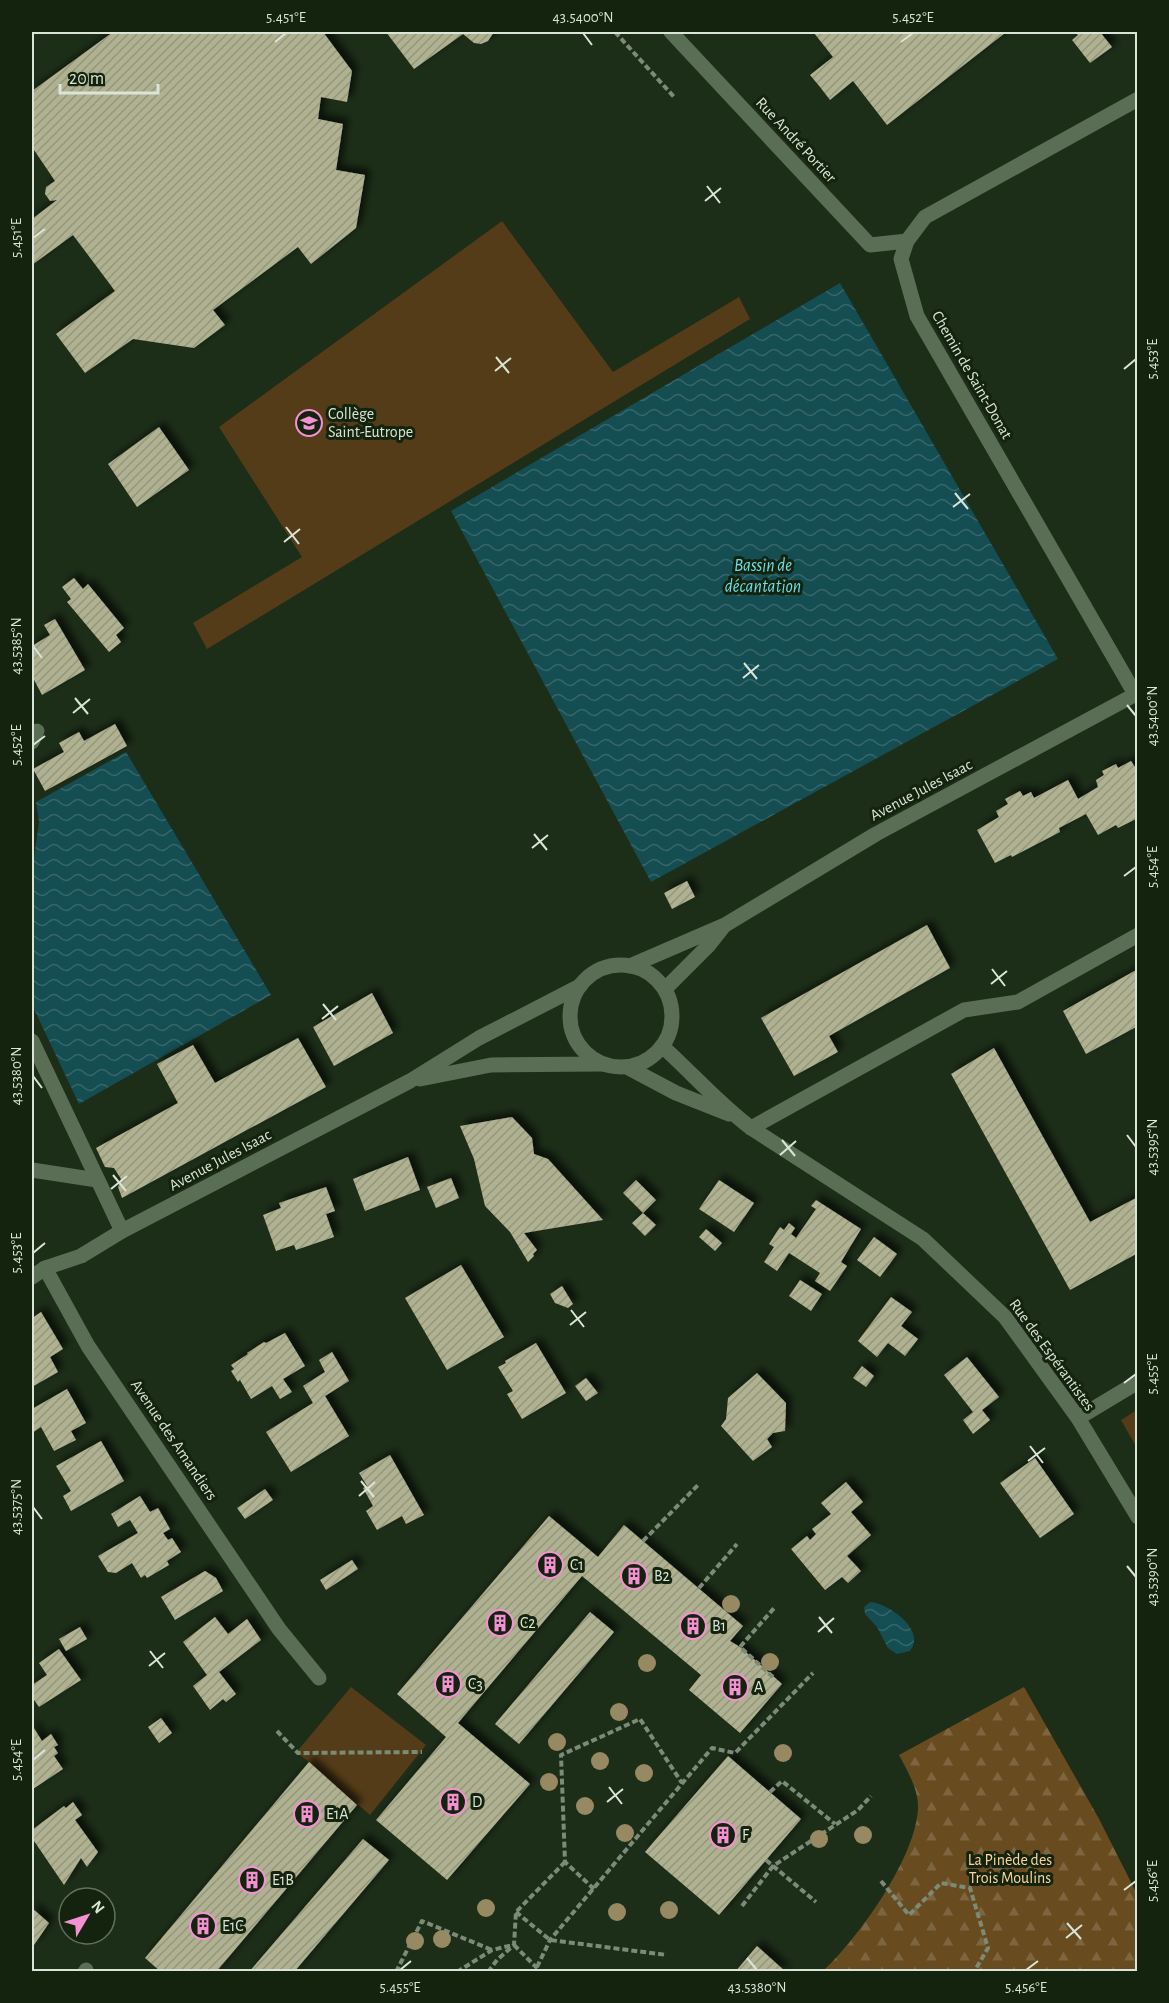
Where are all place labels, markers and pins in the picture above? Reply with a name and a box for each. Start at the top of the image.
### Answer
place label: Collège Saint-Eutrope [328,406,413,440]
school or university icon: Collège Saint-Eutrope [294,408,324,438]
building icon: C1 [535,1550,565,1580]
place label: C1 [570,1557,584,1573]
building icon: B2 [619,1561,649,1591]
place label: B2 [654,1568,670,1584]
building icon: C2 [485,1608,515,1638]
building icon: B1 [678,1611,708,1641]
place label: C2 [520,1615,536,1631]
place label: B1 [712,1618,726,1634]
building icon: C3 [433,1669,463,1699]
building icon: A [720,1672,750,1702]
place label: C3 [468,1676,483,1692]
place label: A [754,1679,763,1695]
building icon: D [438,1787,468,1817]
place label: D [472,1794,482,1810]
building icon: E1A [292,1799,322,1829]
place label: E1A [326,1806,348,1822]
building icon: F [708,1820,738,1850]
place label: F [742,1827,750,1843]
building icon: E1B [237,1865,267,1895]
place label: E1B [272,1872,294,1888]
building icon: E1C [188,1911,218,1941]
place label: E1C [222,1918,244,1934]

